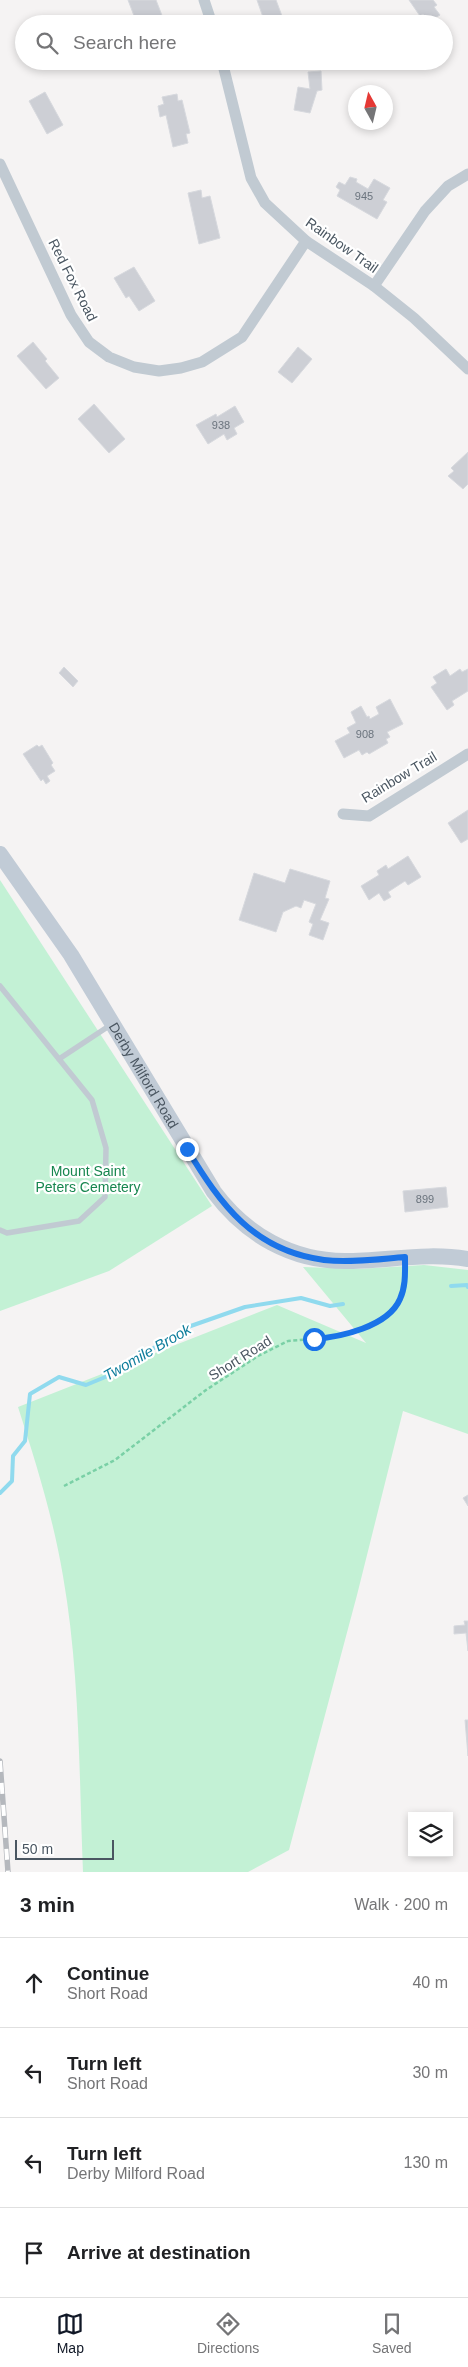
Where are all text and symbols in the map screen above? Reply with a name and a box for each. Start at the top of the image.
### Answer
search box [15,15,453,70]
icon: search [33,29,61,57]
text: Search here [73,32,177,53]
north arrow [348,85,393,130]
house number: 945 [355,190,373,202]
street label: Rainbow Trail [303,214,381,276]
street label: Red Fox Road [45,236,101,324]
house number: 938 [212,419,230,431]
house number: 908 [356,728,374,740]
street label: Rainbow Trail [359,748,439,806]
street label: Derby Milford Road [106,1020,182,1131]
route end [176,1138,199,1161]
park label: Mount Saint Peters Cemetery [35,1163,141,1195]
house number: 899 [416,1193,434,1205]
water label: Twomile Brook [100,1319,195,1384]
route start [303,1328,326,1351]
street label: Short Road [206,1332,274,1384]
map controls [408,1812,453,1857]
button: layers [408,1812,453,1857]
scale bar [15,1837,114,1860]
text: 50 m [22,1841,53,1857]
text: 3 min [20,1893,75,1916]
text: Walk · 200 m [354,1896,448,1913]
text: Continue [67,1963,149,1984]
icon: ahead [20,1969,48,1997]
text: 40 m [412,1974,448,1991]
text: Short Road [67,1985,148,2002]
text: Turn left [67,2053,142,2074]
icon: left [20,2059,48,2087]
text: 30 m [412,2064,448,2081]
text: Short Road [67,2075,148,2092]
text: Turn left [67,2143,142,2164]
icon: left [20,2149,48,2177]
text: 130 m [404,2154,448,2171]
text: Derby Milford Road [67,2165,205,2182]
icon: arrive [20,2239,48,2267]
text: Arrive at destination [67,2242,251,2263]
tab: Map [56,2310,84,2356]
tab: Directions [197,2310,259,2356]
tab: Saved [372,2310,412,2356]

